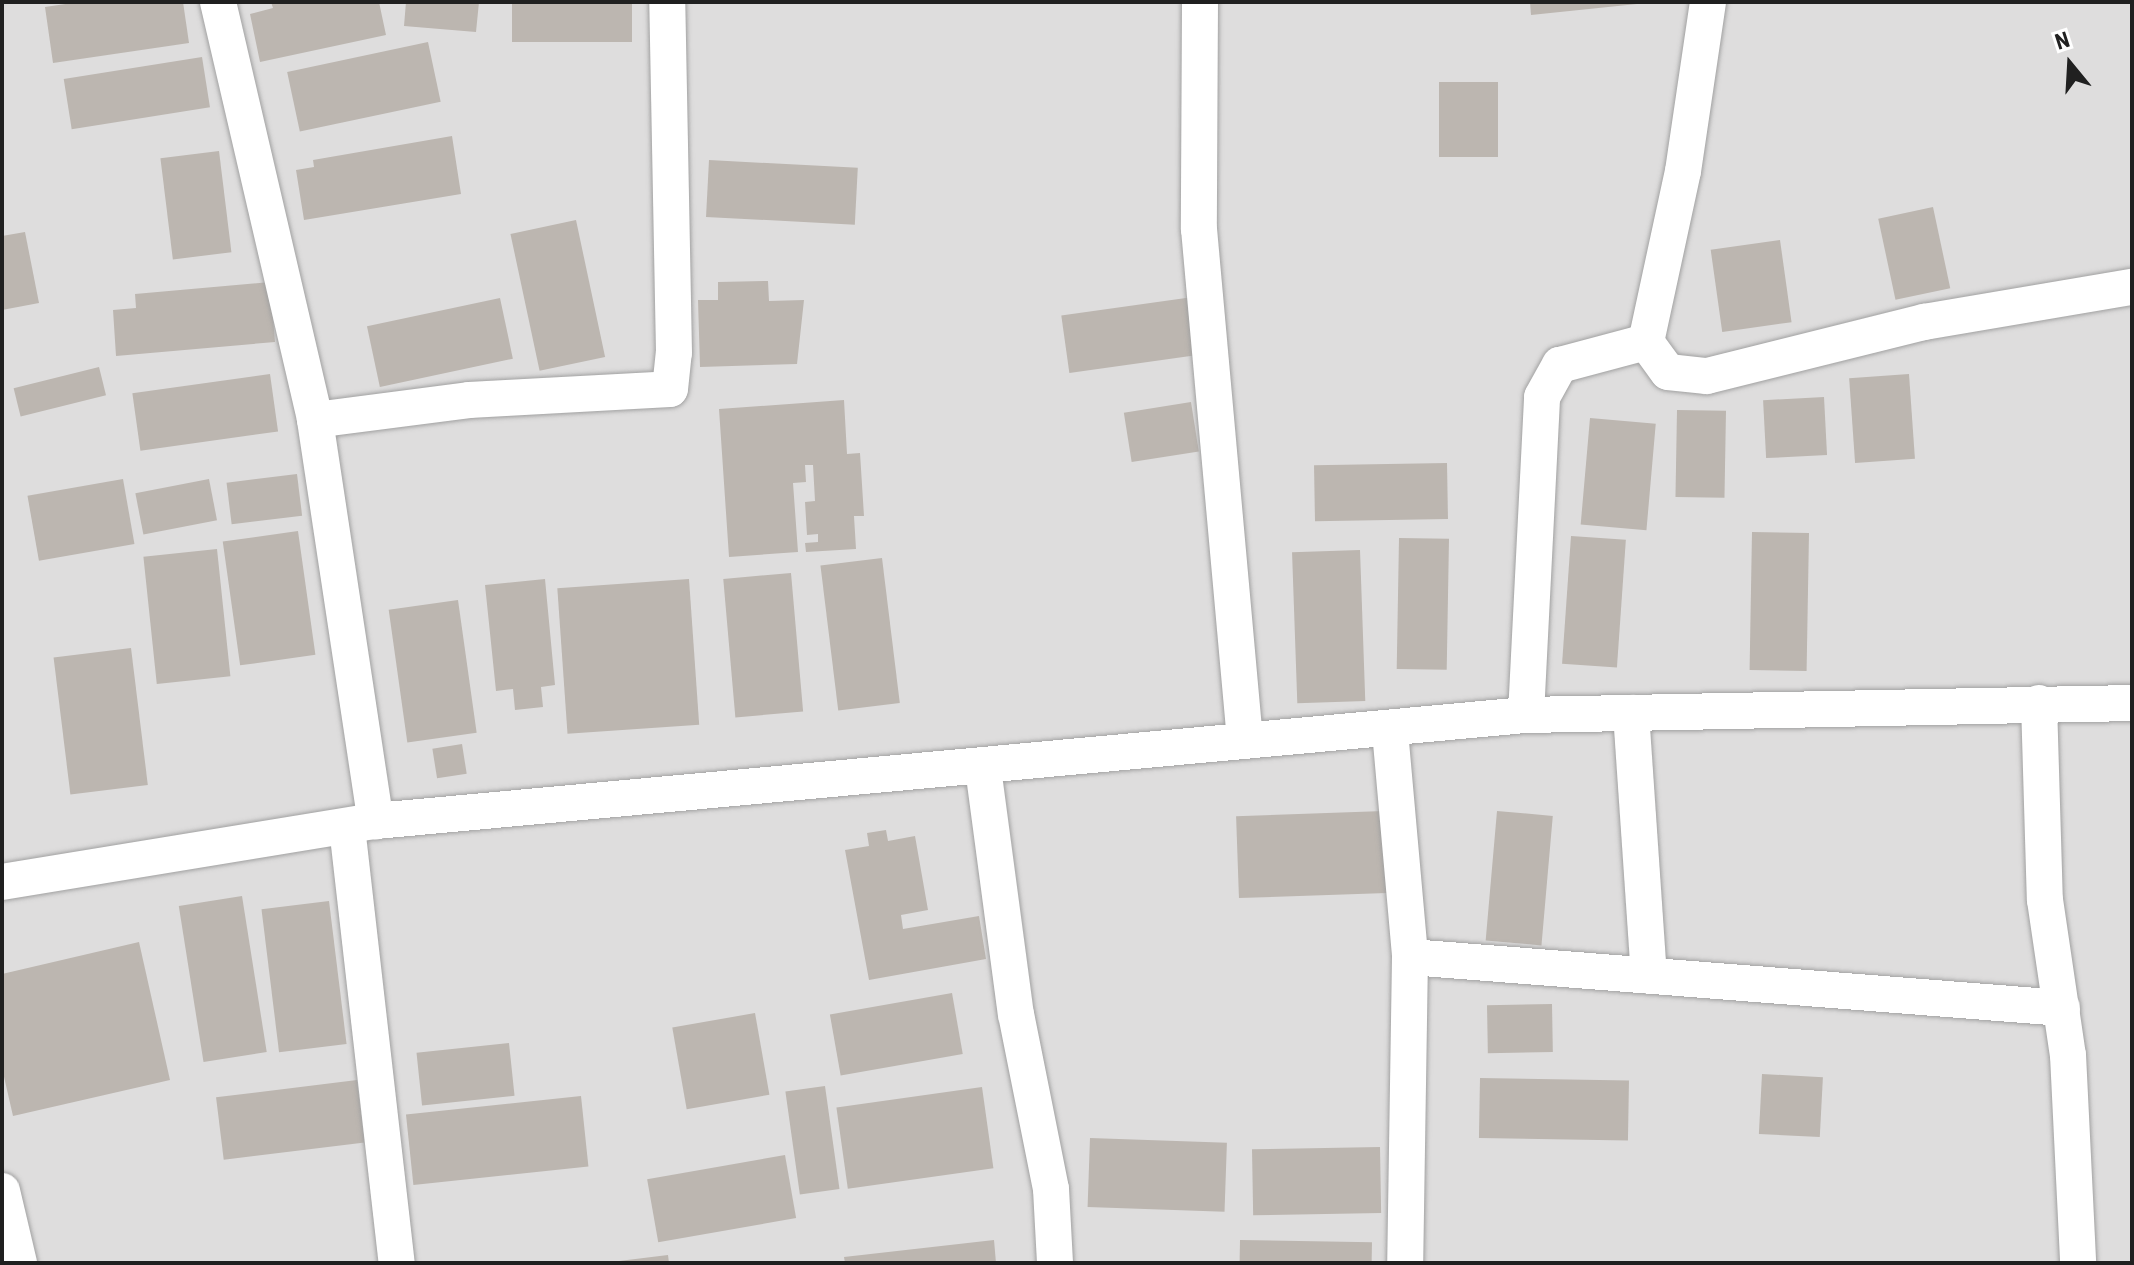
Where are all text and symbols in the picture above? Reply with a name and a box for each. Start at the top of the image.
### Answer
north arrow [2030,24,2110,104]
text: N [2052,27,2073,55]

